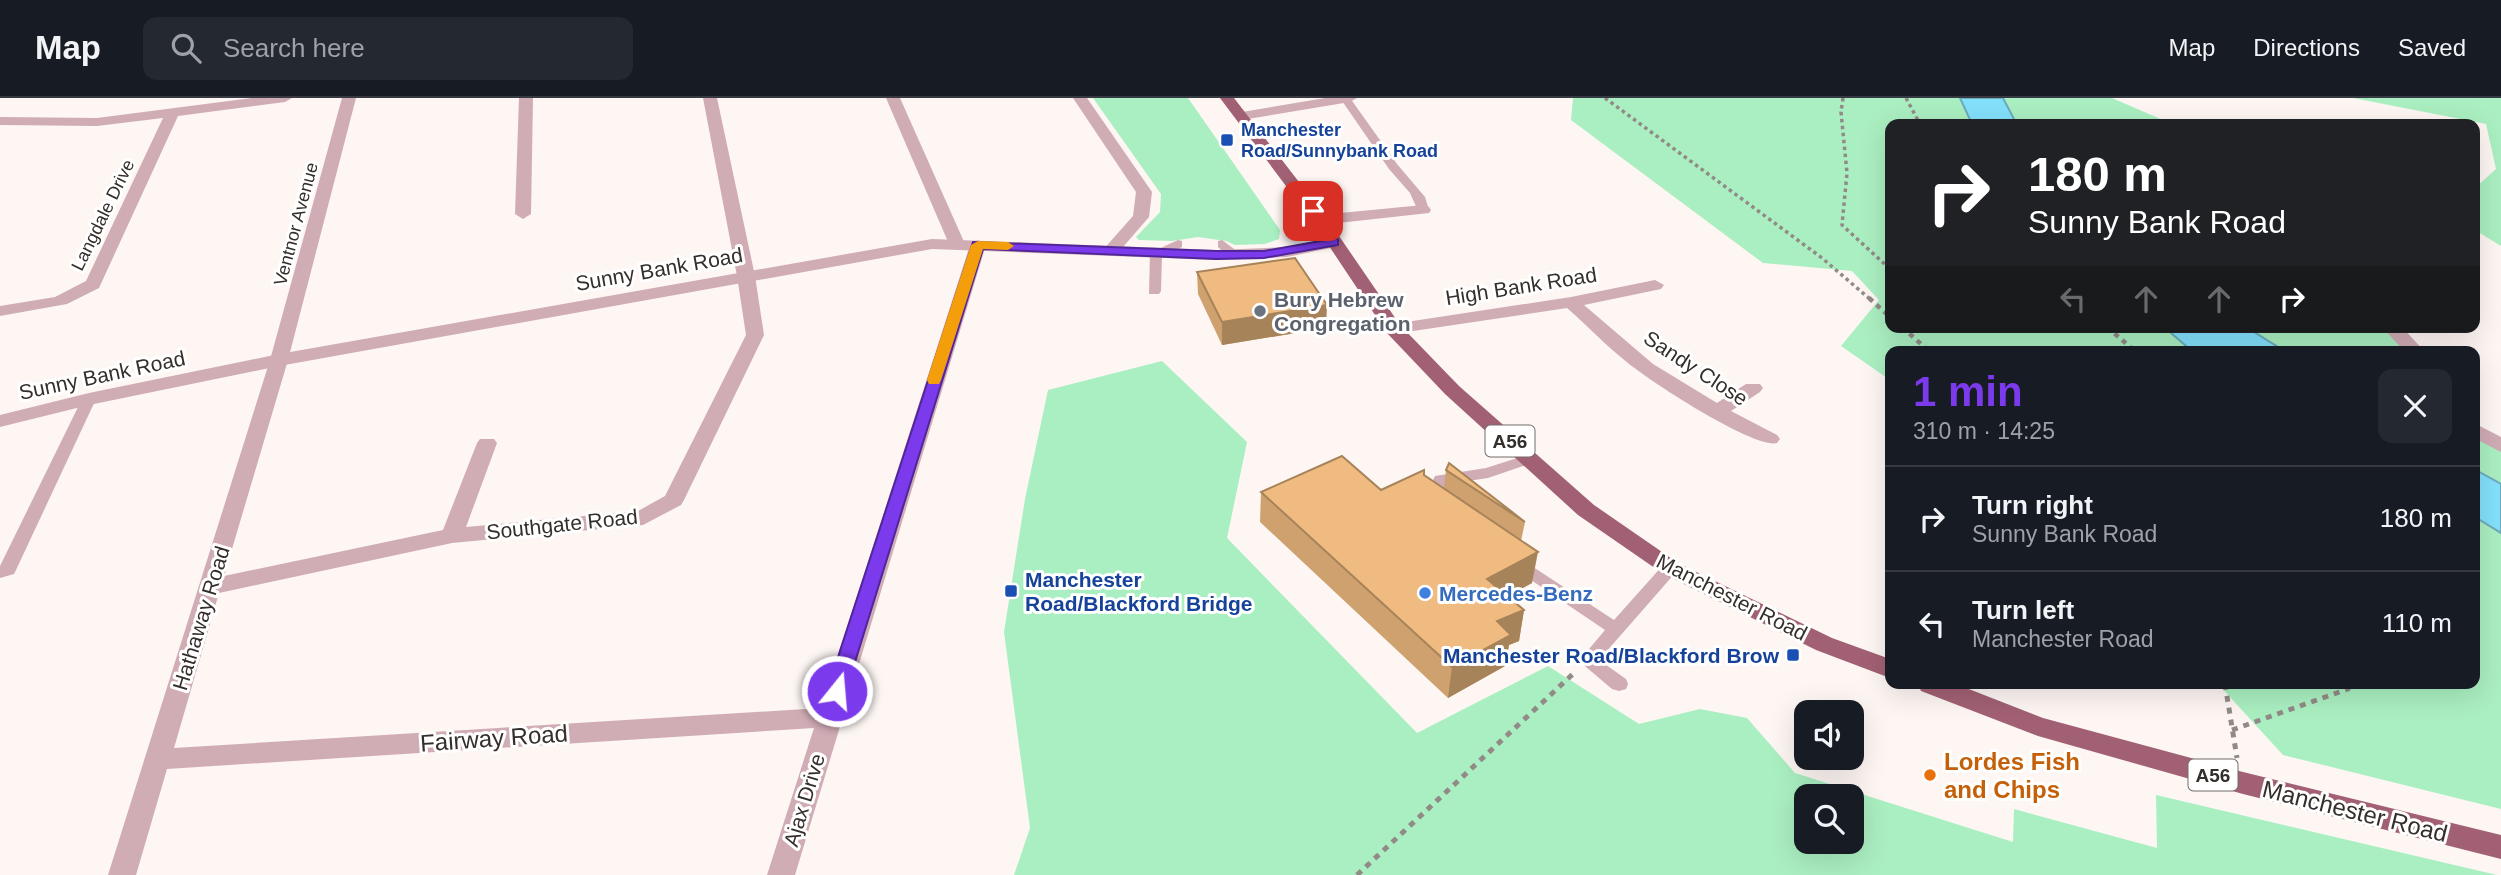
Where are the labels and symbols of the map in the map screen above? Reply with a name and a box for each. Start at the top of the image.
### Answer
place label: Manchester Road/Sunnybank Road [1241,120,1438,161]
marker: Manchester Road/Sunnybank Road [1219,132,1235,148]
street label: Langdale Drive [67,156,139,274]
street label: Ventnor Avenue [270,160,322,288]
pin [1283,181,1343,241]
street label: Sunny Bank Road [574,243,744,295]
street label: High Bank Road [1444,263,1598,309]
place label: Bury Hebrew Congregation [1274,288,1411,335]
marker: Bury Hebrew Congregation [1252,303,1268,319]
street label: Sandy Close [1640,326,1752,410]
street label: Sunny Bank Road [17,346,187,404]
road number: A56 [1486,426,1534,456]
street label: Southgate Road [485,505,639,543]
street label: Hathaway Road [168,543,234,693]
street label: Manchester Road [1653,549,1811,645]
place label: Manchester Road/Blackford Bridge [1025,568,1253,615]
place label: Mercedes-Benz [1439,582,1593,605]
marker: Manchester Road/Blackford Bridge [1003,583,1019,599]
marker: Mercedes-Benz [1417,585,1433,601]
place label: Manchester Road/Blackford Brow [1443,644,1780,667]
marker: Manchester Road/Blackford Brow [1785,647,1801,663]
position arrow [800,654,874,728]
street label: Fairway Road [419,719,569,757]
place label: Lordes Fish and Chips [1944,748,2080,803]
street label: Ajax Drive [779,751,829,849]
road number: A56 [2188,760,2238,790]
marker: Lordes Fish and Chips [1922,767,1938,783]
street label: Manchester Road [2260,775,2450,847]

